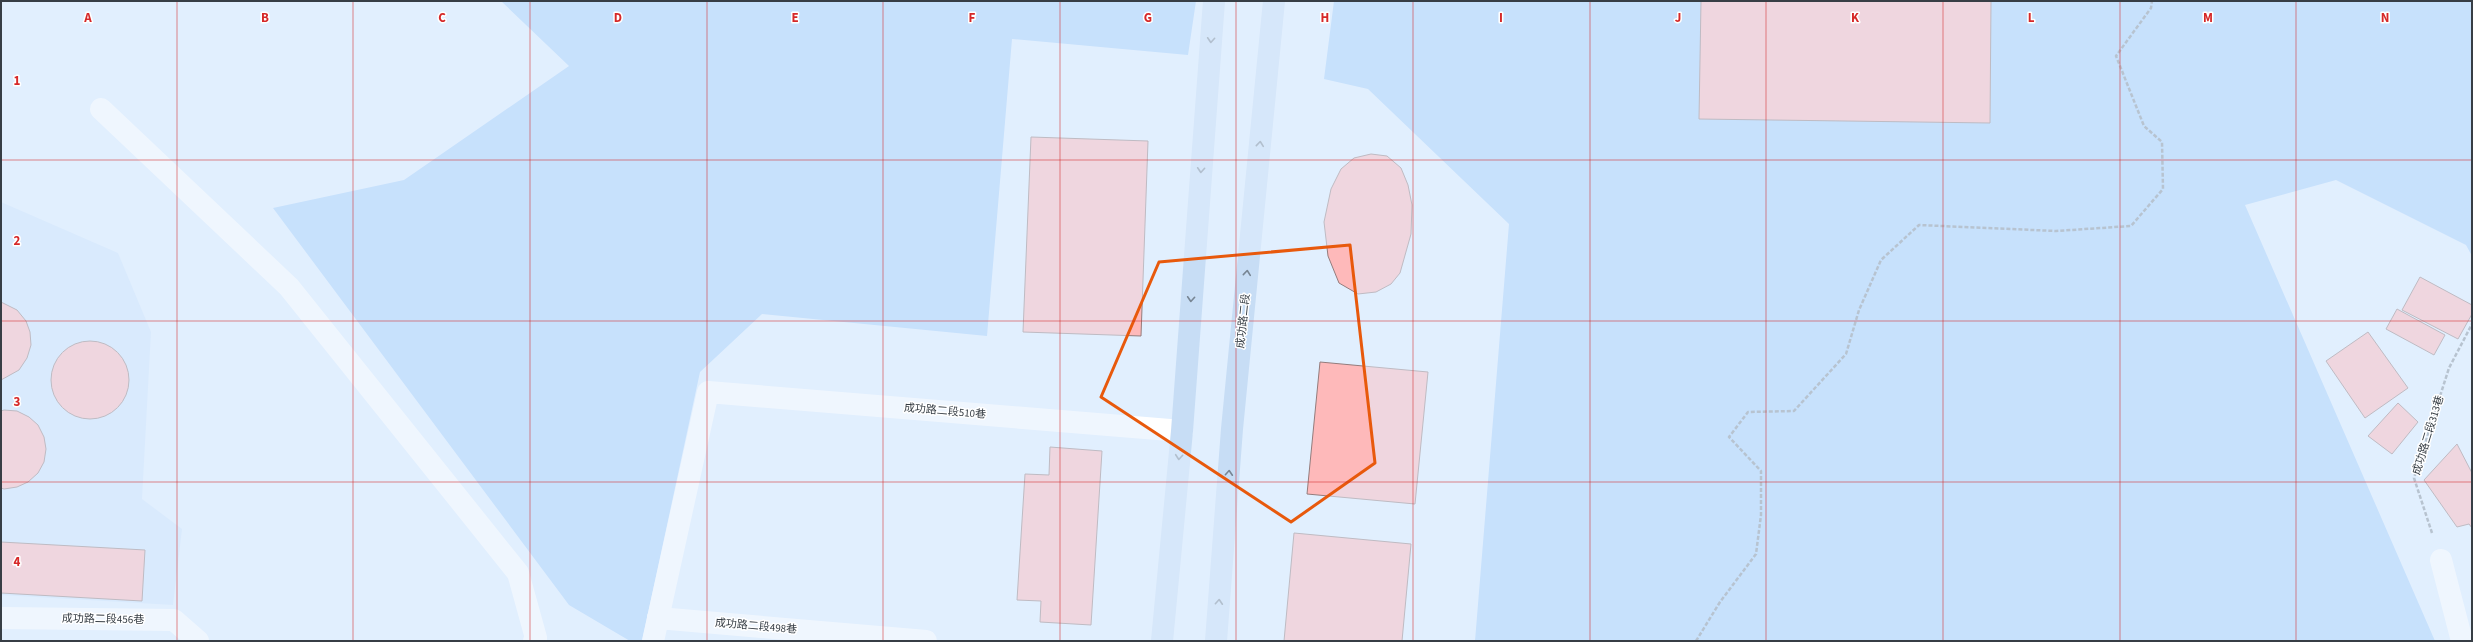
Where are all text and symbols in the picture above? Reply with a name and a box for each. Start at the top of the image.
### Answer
text: A [83,9,92,27]
text: B [261,9,269,27]
text: C [438,9,446,27]
text: D [614,9,622,27]
text: E [791,9,799,27]
text: F [969,9,976,27]
text: G [1144,9,1152,27]
text: H [1321,9,1329,27]
text: I [1499,9,1503,27]
text: J [1675,9,1681,27]
text: K [1851,9,1860,27]
text: L [2028,9,2035,27]
text: M [2203,9,2213,27]
text: N [2381,9,2389,27]
one-way arrow [1206,37,1215,43]
text: 1 [14,72,21,90]
one-way arrow [1255,141,1264,147]
one-way arrow [1197,167,1206,173]
text: 2 [14,232,21,250]
one-way arrow [1243,270,1252,276]
street label: 成功路二段 [1233,293,1253,349]
one-way arrow [1187,296,1196,302]
text: 3 [14,393,21,411]
street label: 成功路二段313巷 [2409,393,2447,477]
street label: 成功路二段510巷 [903,400,987,422]
one-way arrow [1175,454,1184,460]
one-way arrow [1225,469,1234,476]
text: 4 [14,553,21,571]
one-way arrow [1215,599,1224,605]
street label: 成功路二段456巷 [62,611,144,627]
street label: 成功路二段498巷 [714,615,798,637]

